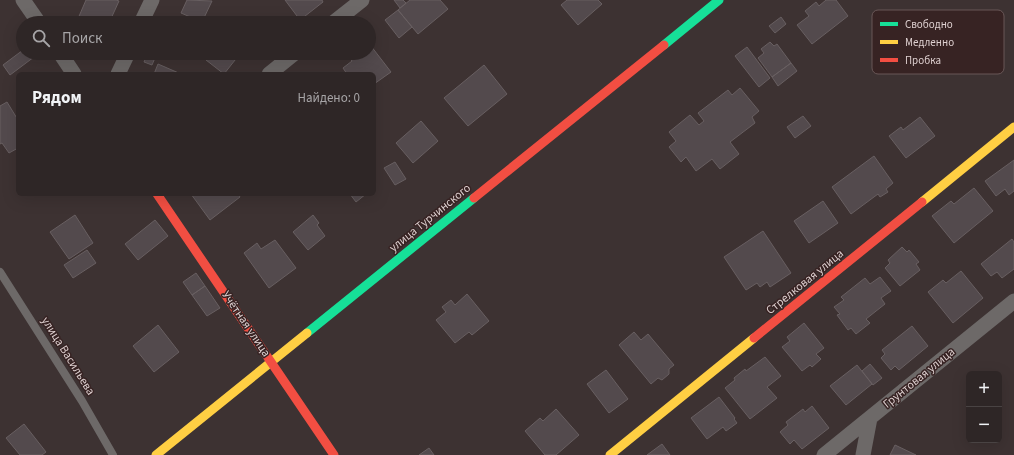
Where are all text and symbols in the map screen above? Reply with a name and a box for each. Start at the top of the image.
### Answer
legend [872,10,1004,74]
search box [16,16,376,60]
text: Свободно [905,17,953,32]
icon: search [30,27,52,49]
text: Поиск [62,28,103,49]
text: Медленно [905,35,954,50]
text: Пробка [905,53,941,68]
text: Рядом [32,86,82,110]
text: Найдено: 0 [298,89,360,107]
street label: улица Турчинского [386,180,474,256]
street label: Стрелковая улица [763,245,847,319]
street label: Учётная улица [218,288,274,360]
street label: улица Васильева [37,314,99,398]
street label: Грунтовая улица [879,344,959,412]
map controls [966,371,1002,443]
button: + [966,371,1002,407]
button: − [966,407,1002,443]

